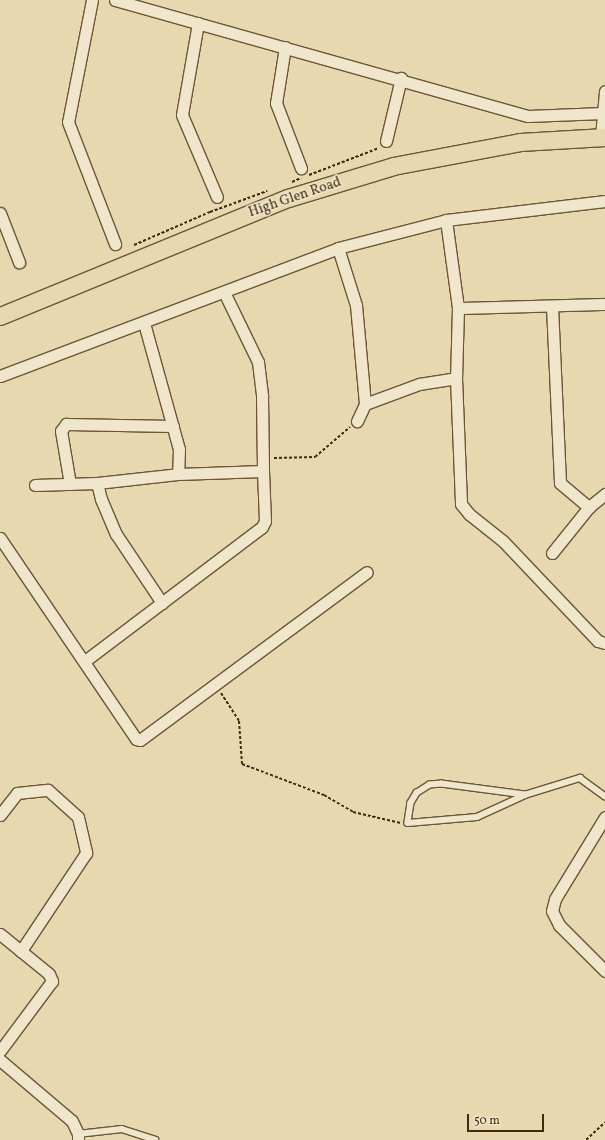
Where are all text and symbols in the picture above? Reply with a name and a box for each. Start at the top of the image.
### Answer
street label: High Glen Road [246,174,344,222]
scale bar [469,1106,546,1132]
text: 50 m [474,1113,500,1129]

